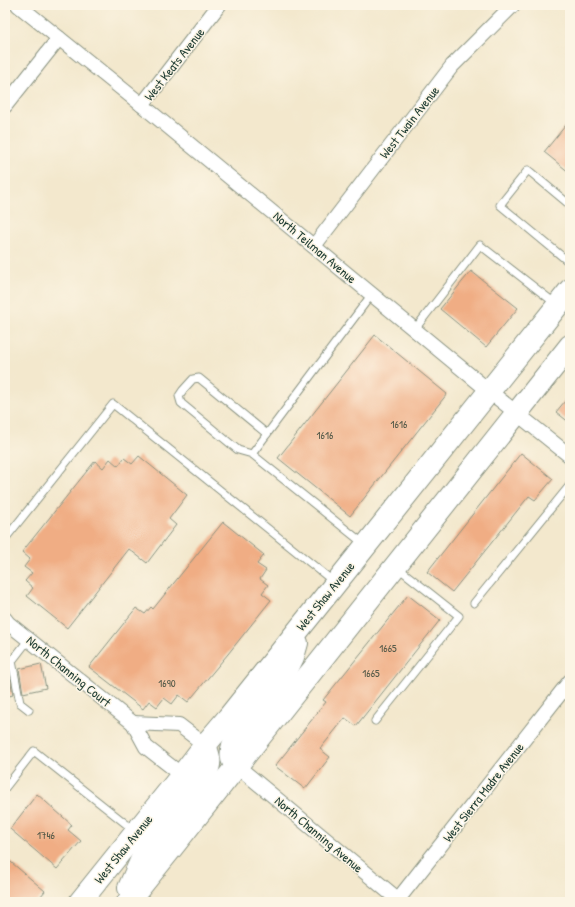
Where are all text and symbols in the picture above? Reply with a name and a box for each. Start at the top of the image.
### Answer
street label: West Keats Avenue [140,24,208,104]
street label: West Twain Avenue [375,82,443,162]
street label: North Teilman Avenue [270,207,360,287]
house number: 1616 [391,417,408,431]
house number: 1616 [317,428,334,442]
street label: West Shaw Avenue [292,558,358,634]
street label: North Channing Court [23,631,116,711]
house number: 1665 [379,641,397,655]
house number: 1665 [362,666,380,680]
house number: 1690 [158,676,176,690]
street label: West Sierra Madre Avenue [438,738,528,846]
street label: North Channing Avenue [271,792,367,876]
street label: West Shaw Avenue [90,811,156,887]
house number: 1746 [37,828,56,842]

